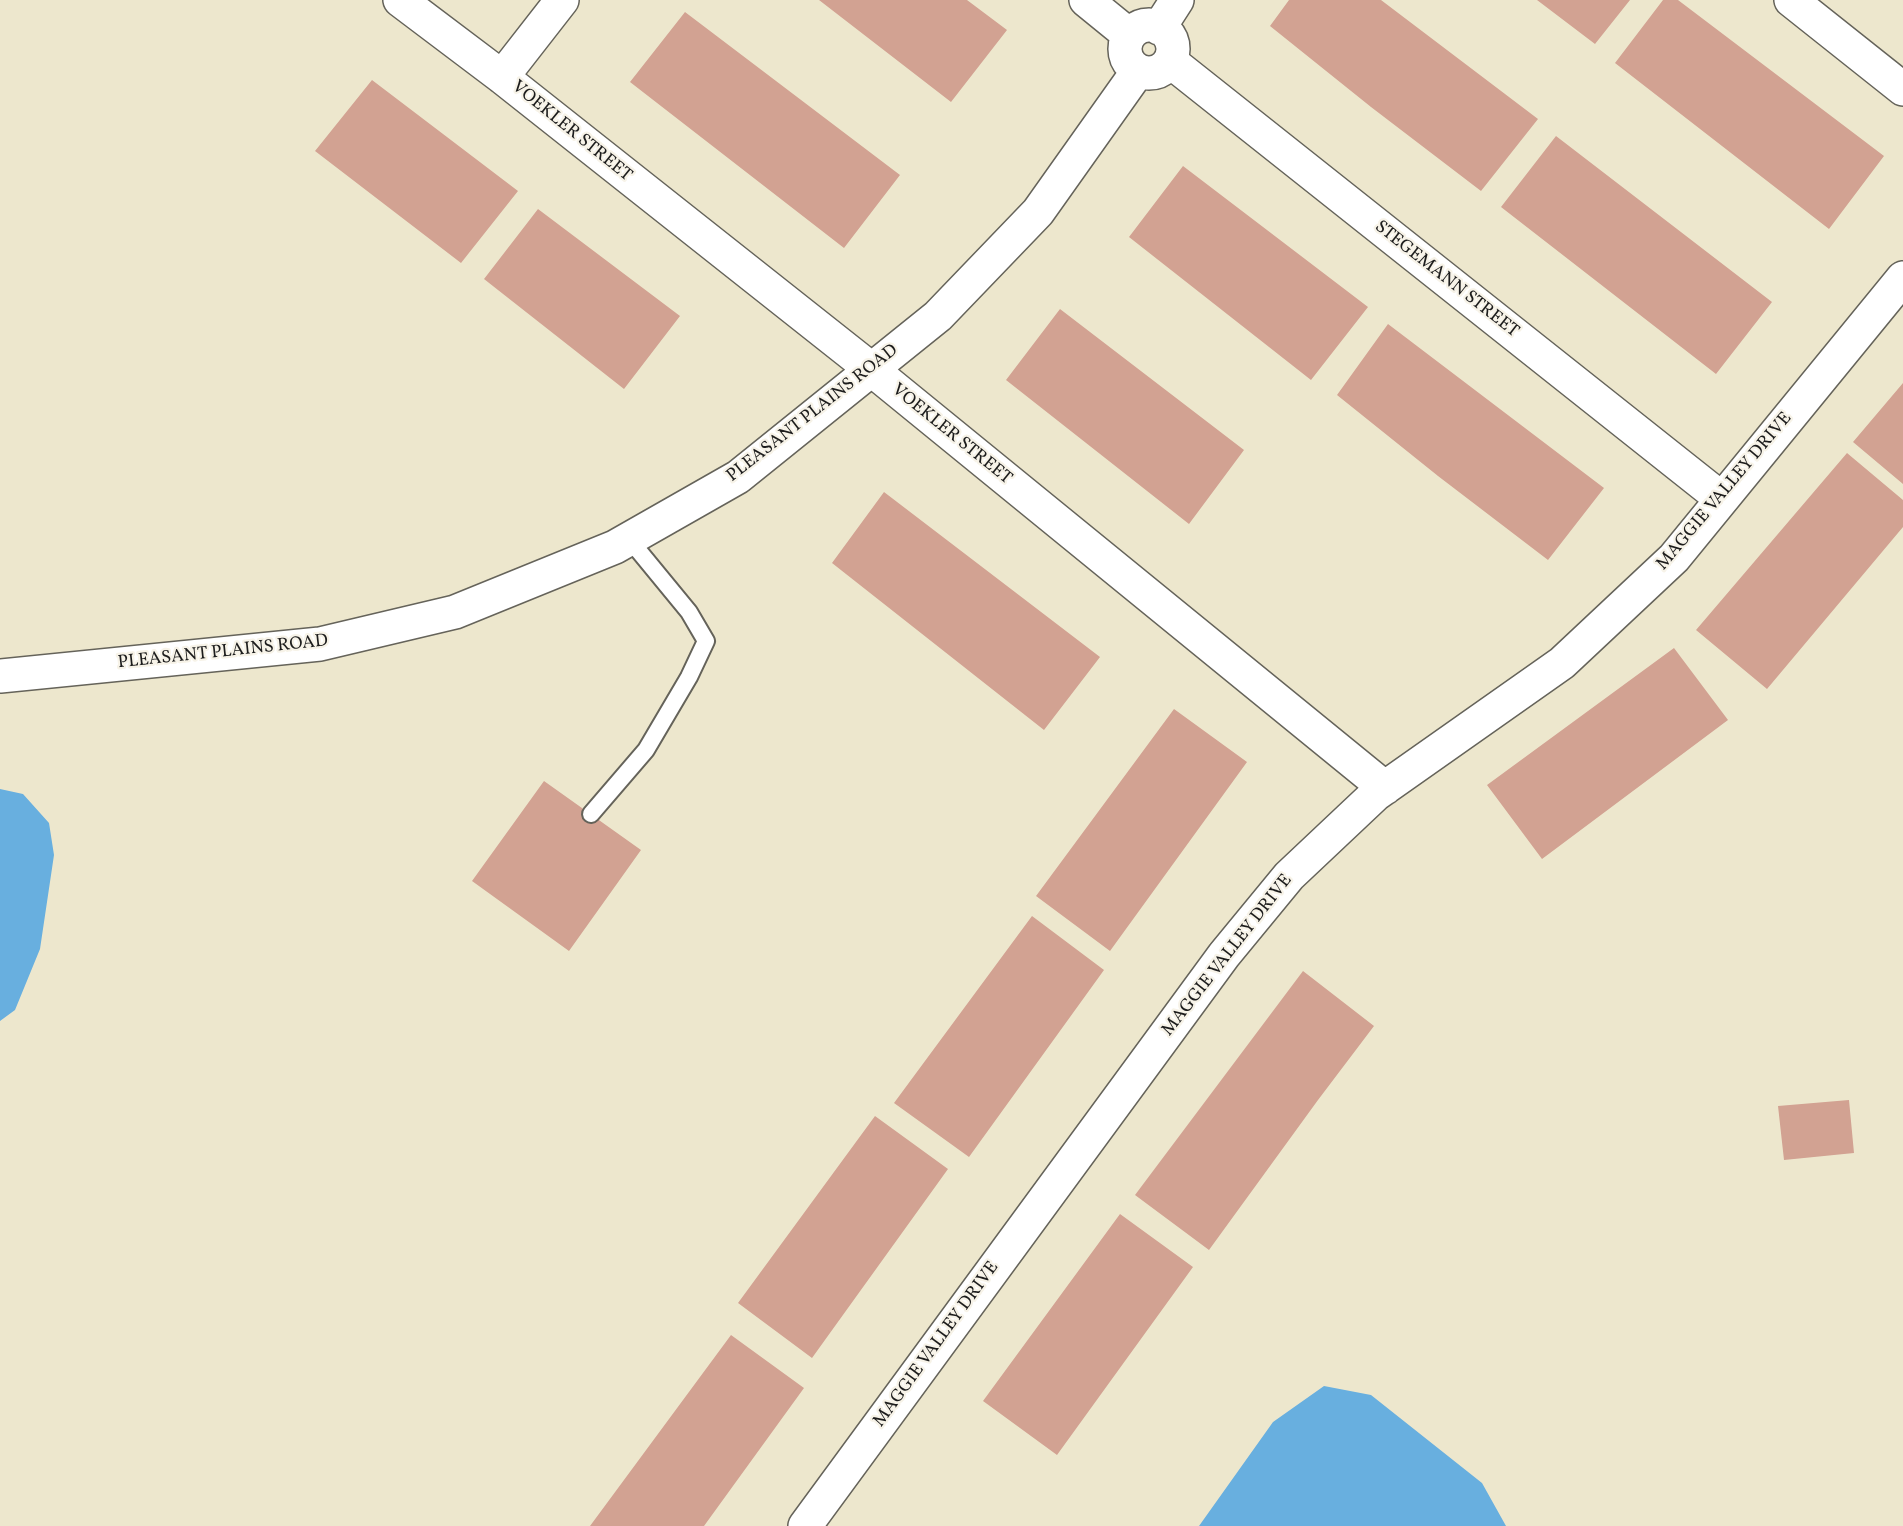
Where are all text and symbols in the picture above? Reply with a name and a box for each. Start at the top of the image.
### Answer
street label: VOEKLER STREET [507,77,635,187]
street label: STEGEMANN STREET [1370,217,1522,343]
street label: PLEASANT PLAINS ROAD [723,340,903,488]
street label: VOEKLER STREET [887,380,1015,490]
street label: MAGGIE VALLEY DRIVE [1653,409,1797,575]
street label: PLEASANT PLAINS ROAD [117,631,329,675]
street label: MAGGIE VALLEY DRIVE [1158,871,1298,1041]
street label: MAGGIE VALLEY DRIVE [870,1258,1004,1432]

